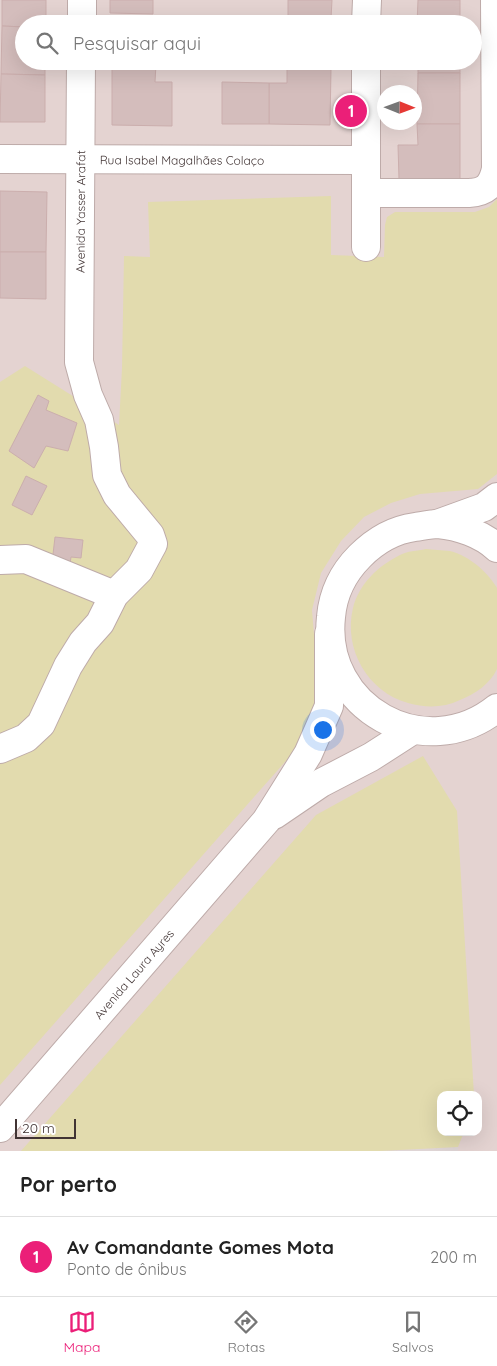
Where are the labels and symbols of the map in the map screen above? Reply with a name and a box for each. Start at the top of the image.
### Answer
north arrow [377,85,422,130]
pin: 1 [335,92,367,130]
street label: Avenida Yasser Arafat [72,150,88,273]
street label: Rua Isabel Magalhães Colaço [100,152,264,167]
your location [310,717,336,743]
street label: Avenida Laura Ayres [90,925,177,1022]
scale bar [15,1116,76,1139]

